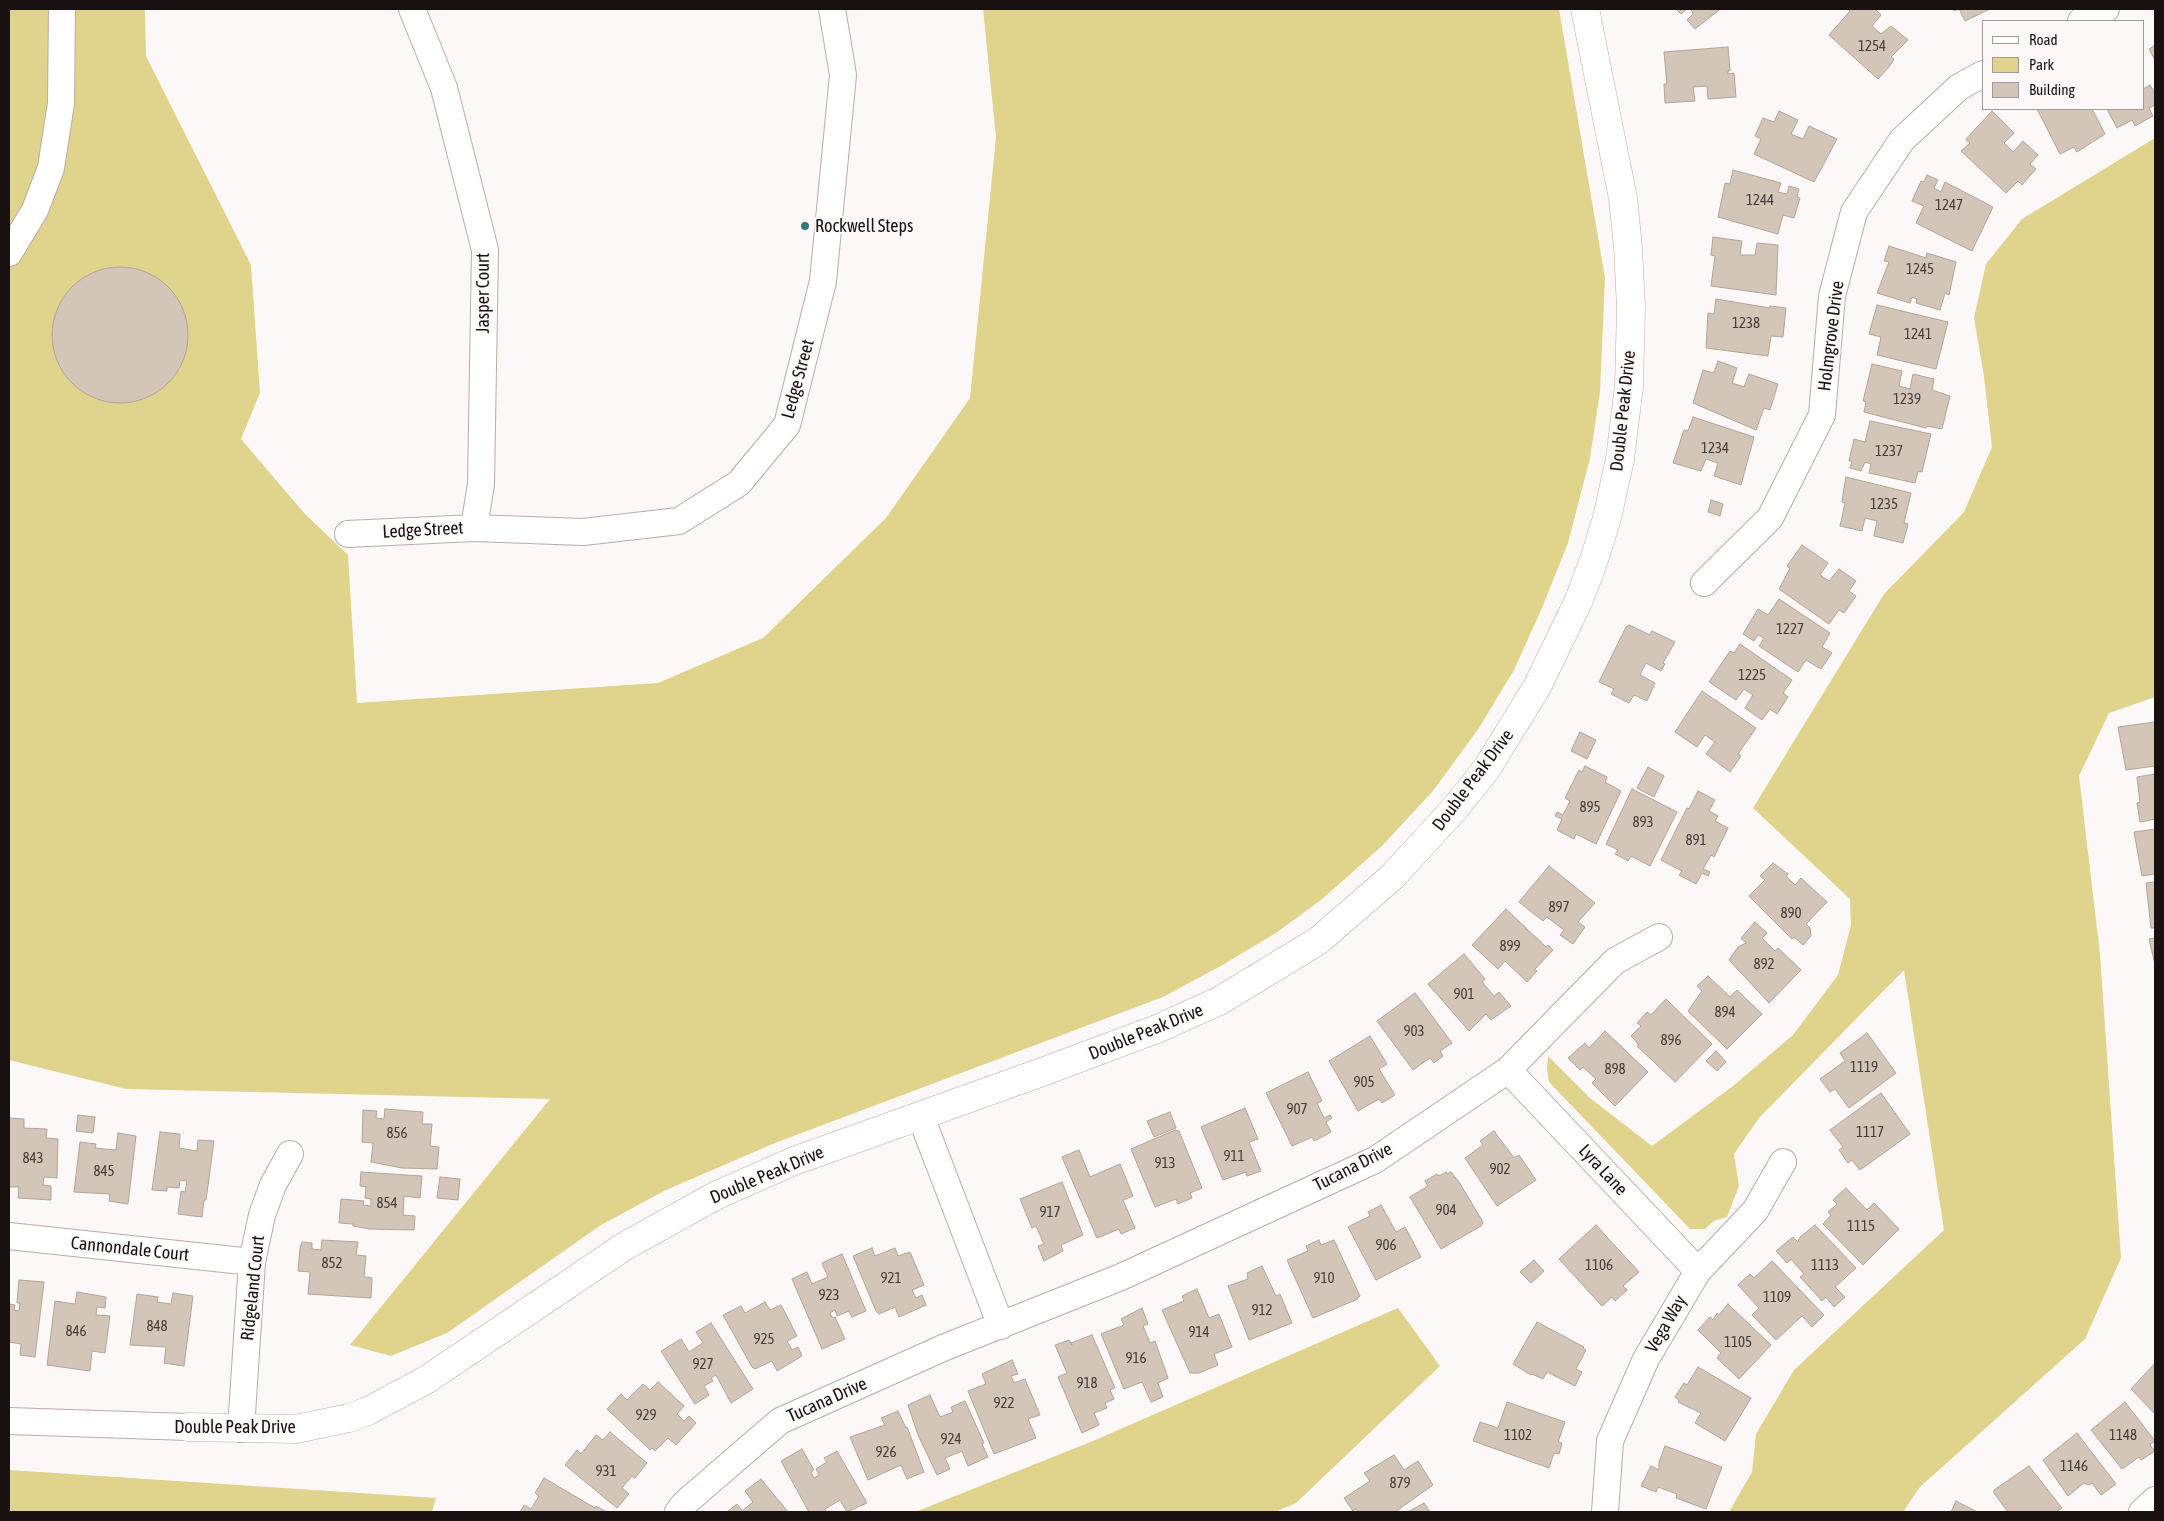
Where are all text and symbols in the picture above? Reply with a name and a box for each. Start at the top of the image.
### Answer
legend [1982,20,2144,110]
text: Road [2029,31,2058,48]
house number: 1254 [1858,37,1886,55]
text: Park [2029,56,2054,73]
text: Building [2029,81,2075,98]
house number: 1244 [1746,191,1774,209]
house number: 1247 [1935,196,1963,214]
place label: Rockwell Steps [815,215,913,237]
marker: Rockwell Steps [799,220,811,232]
street label: Jasper Court [472,253,494,333]
house number: 1245 [1906,260,1934,278]
street label: Holmgrove Drive [1814,280,1848,392]
house number: 1238 [1732,314,1760,332]
house number: 1241 [1904,325,1932,343]
street label: Ledge Street [777,337,819,421]
street label: Double Peak Drive [1606,349,1640,473]
house number: 1239 [1893,390,1921,408]
house number: 1234 [1701,439,1729,457]
house number: 1237 [1875,442,1903,460]
house number: 1235 [1870,495,1898,513]
street label: Ledge Street [382,517,464,543]
house number: 1227 [1776,620,1804,638]
house number: 1225 [1738,666,1766,684]
street label: Double Peak Drive [1428,725,1518,835]
house number: 895 [1579,798,1601,816]
house number: 893 [1632,813,1654,831]
house number: 891 [1685,831,1707,849]
house number: 897 [1548,898,1570,916]
house number: 890 [1780,904,1802,922]
house number: 899 [1499,937,1521,955]
house number: 892 [1753,955,1775,973]
house number: 901 [1453,985,1475,1003]
street label: Double Peak Drive [1086,999,1206,1065]
house number: 894 [1714,1003,1736,1021]
house number: 903 [1403,1022,1425,1040]
house number: 896 [1660,1031,1682,1049]
house number: 1119 [1850,1058,1878,1076]
house number: 898 [1604,1060,1626,1078]
house number: 905 [1353,1073,1375,1091]
house number: 907 [1286,1100,1308,1118]
house number: 1117 [1856,1123,1884,1141]
house number: 856 [386,1124,408,1142]
street label: Tucana Drive [1310,1138,1396,1196]
street label: Lyra Lane [1574,1140,1632,1200]
street label: Double Peak Drive [707,1141,827,1209]
house number: 911 [1223,1147,1245,1165]
house number: 843 [22,1149,44,1167]
house number: 913 [1154,1154,1176,1172]
house number: 902 [1489,1160,1511,1178]
house number: 845 [93,1162,115,1180]
house number: 854 [376,1194,398,1212]
house number: 904 [1435,1201,1457,1219]
house number: 917 [1039,1203,1061,1221]
house number: 1115 [1847,1217,1875,1235]
street label: Cannondale Court [70,1232,190,1266]
street label: Ridgeland Court [237,1234,269,1342]
house number: 906 [1375,1236,1397,1254]
house number: 852 [321,1254,343,1272]
house number: 1106 [1585,1256,1613,1274]
house number: 1113 [1811,1256,1839,1274]
house number: 921 [880,1269,902,1287]
house number: 910 [1313,1269,1335,1287]
house number: 923 [818,1286,840,1304]
house number: 1109 [1763,1288,1791,1306]
street label: Vega Way [1641,1291,1691,1357]
house number: 912 [1251,1301,1273,1319]
house number: 848 [146,1317,168,1335]
house number: 846 [65,1322,87,1340]
house number: 914 [1188,1323,1210,1341]
house number: 925 [753,1330,775,1348]
house number: 1105 [1724,1333,1752,1351]
house number: 916 [1125,1349,1147,1367]
house number: 927 [692,1355,714,1373]
street label: Tucana Drive [784,1373,870,1427]
house number: 918 [1076,1374,1098,1392]
house number: 922 [993,1394,1015,1412]
house number: 929 [635,1406,657,1424]
street label: Double Peak Drive [174,1416,296,1438]
house number: 1102 [1504,1426,1532,1444]
house number: 1148 [2109,1426,2137,1444]
house number: 924 [940,1430,962,1448]
house number: 926 [875,1443,897,1461]
house number: 1146 [2060,1457,2088,1475]
house number: 931 [595,1462,617,1480]
house number: 879 [1389,1474,1411,1492]

